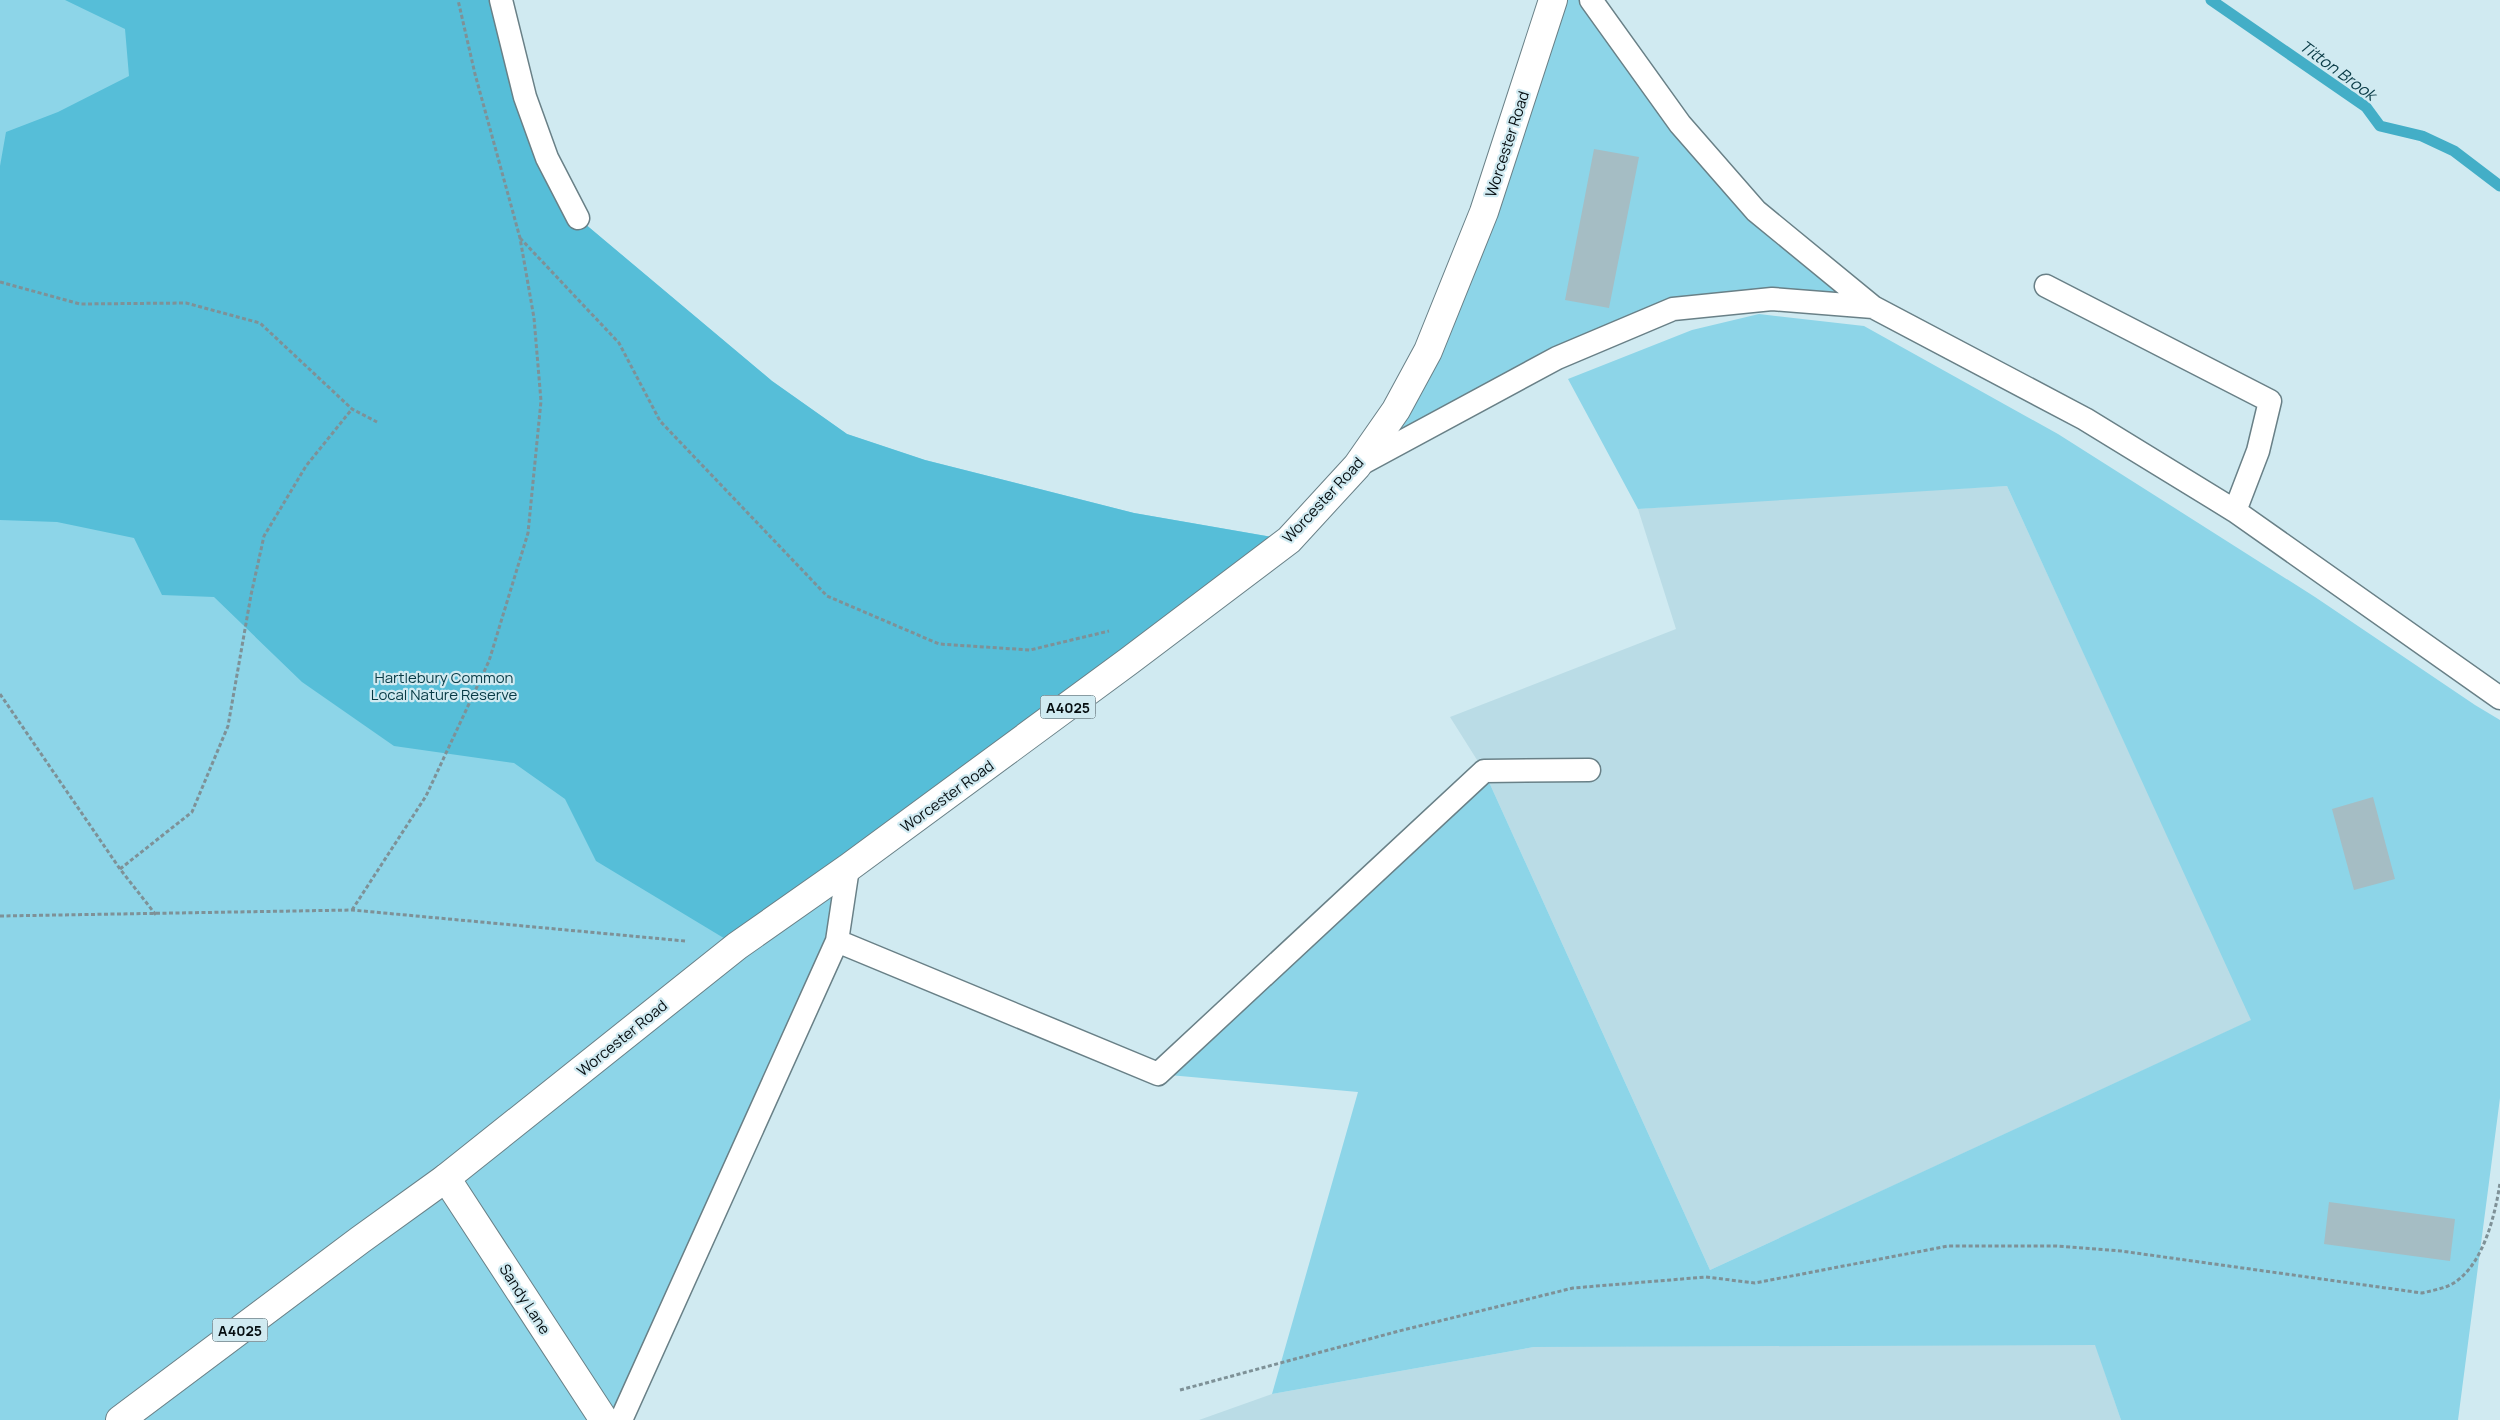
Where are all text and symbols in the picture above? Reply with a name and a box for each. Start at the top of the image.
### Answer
water label: Titton Brook [2295,35,2382,106]
street label: Worcester Road [1480,88,1534,200]
street label: Worcester Road [1278,452,1368,548]
park label: Hartlebury Common Local Nature Reserve [371,667,517,705]
road number: A4025 [1040,696,1096,719]
street label: Worcester Road [896,755,998,837]
street label: Worcester Road [572,995,672,1081]
street label: Sandy Lane [494,1260,556,1338]
road number: A4025 [212,1318,268,1342]

